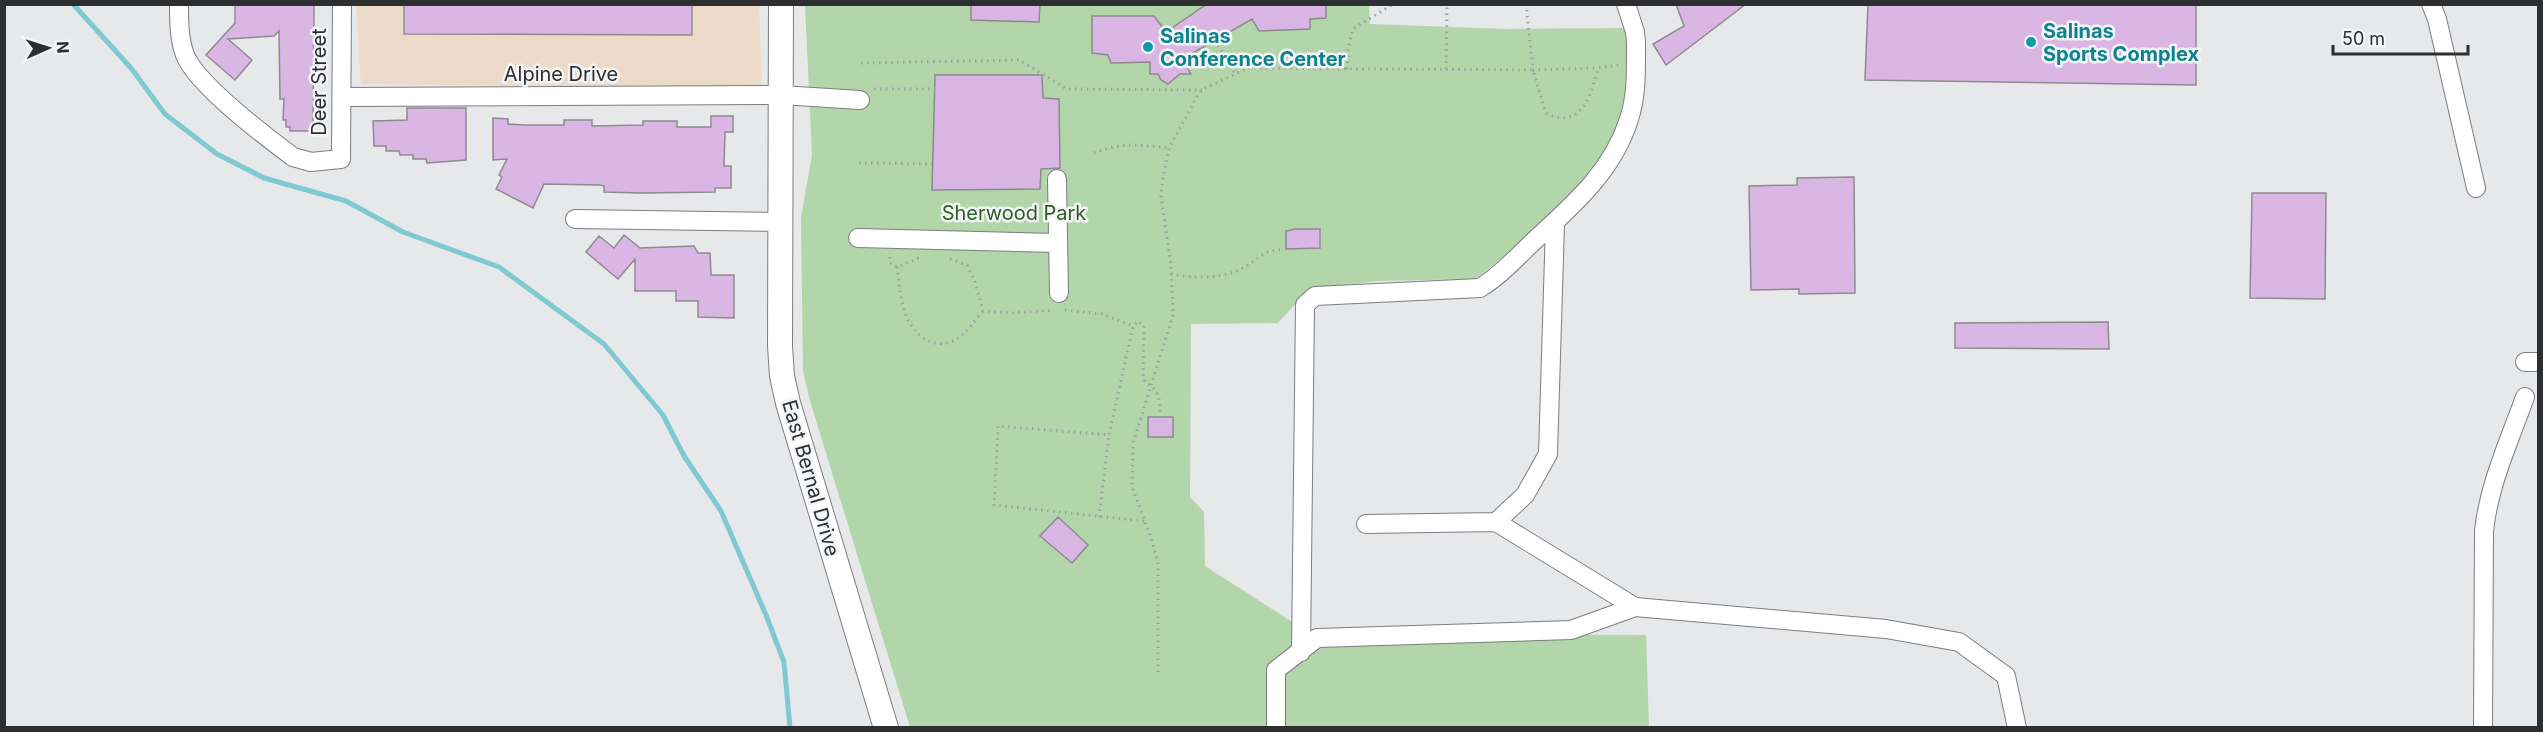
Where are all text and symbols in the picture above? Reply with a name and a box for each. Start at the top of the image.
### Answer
north arrow [18,18,78,78]
scale bar [2333,18,2468,56]
place label: Salinas Sports Complex [2043,19,2199,66]
place label: Salinas Conference Center [1160,24,1346,71]
street label: Deer Street [307,28,331,136]
text: 50 m [2342,28,2385,49]
marker: Salinas Sports Complex [2024,35,2038,49]
marker: Salinas Conference Center [1141,40,1155,54]
text: N [53,41,73,54]
street label: Alpine Drive [504,62,618,86]
park label: Sherwood Park [942,201,1086,225]
street label: East Bernal Drive [777,397,845,559]

